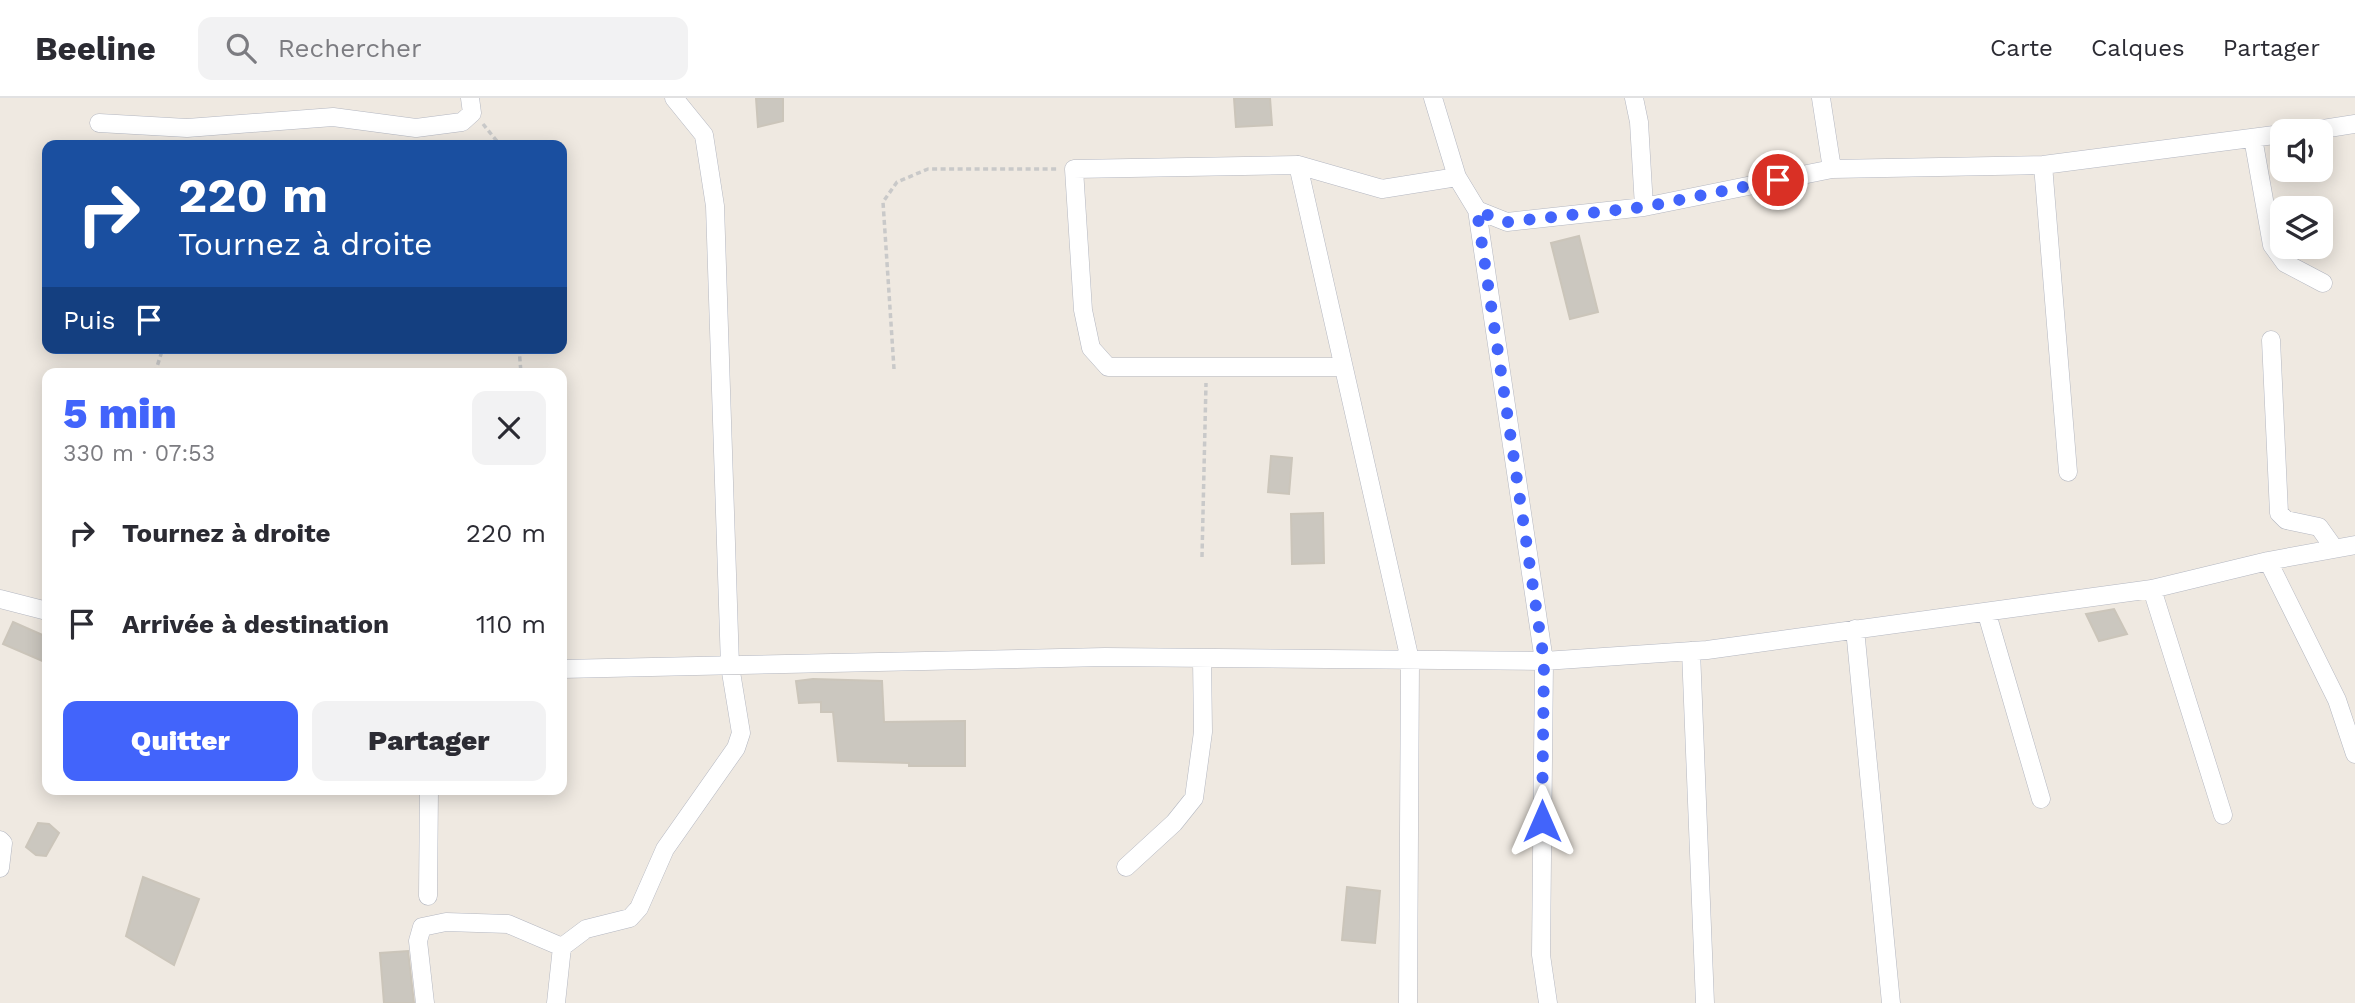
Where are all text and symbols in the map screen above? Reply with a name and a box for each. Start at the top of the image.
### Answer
search box [198,17,688,80]
text: Beeline [35,29,156,68]
icon: search [222,29,260,67]
text: Rechercher [278,33,422,63]
text: Carte [1990,34,2053,62]
text: Calques [2091,34,2185,62]
text: Partager [2223,34,2320,62]
map controls [2270,119,2333,259]
button: sound [2270,119,2333,182]
pin [1748,150,1808,210]
icon: arrive [1759,161,1797,199]
text: 220 m [178,166,328,224]
icon: right [63,168,154,259]
button: layers [2270,196,2333,259]
text: Tournez à droite [178,225,433,263]
icon: arrive [130,301,168,339]
text: Puis [63,305,116,335]
text: 5 min [63,389,177,438]
button: close [472,391,546,465]
text: 330 m · 07:53 [63,440,215,467]
icon: right [63,514,101,552]
text: Tournez à droite [122,518,331,548]
text: 220 m [466,518,546,548]
icon: arrive [63,605,101,643]
text: Arrivée à destination [122,609,389,639]
text: 110 m [476,609,546,639]
button: Quitter [63,701,298,781]
button: Partager [312,701,546,781]
position arrow [1505,784,1579,858]

